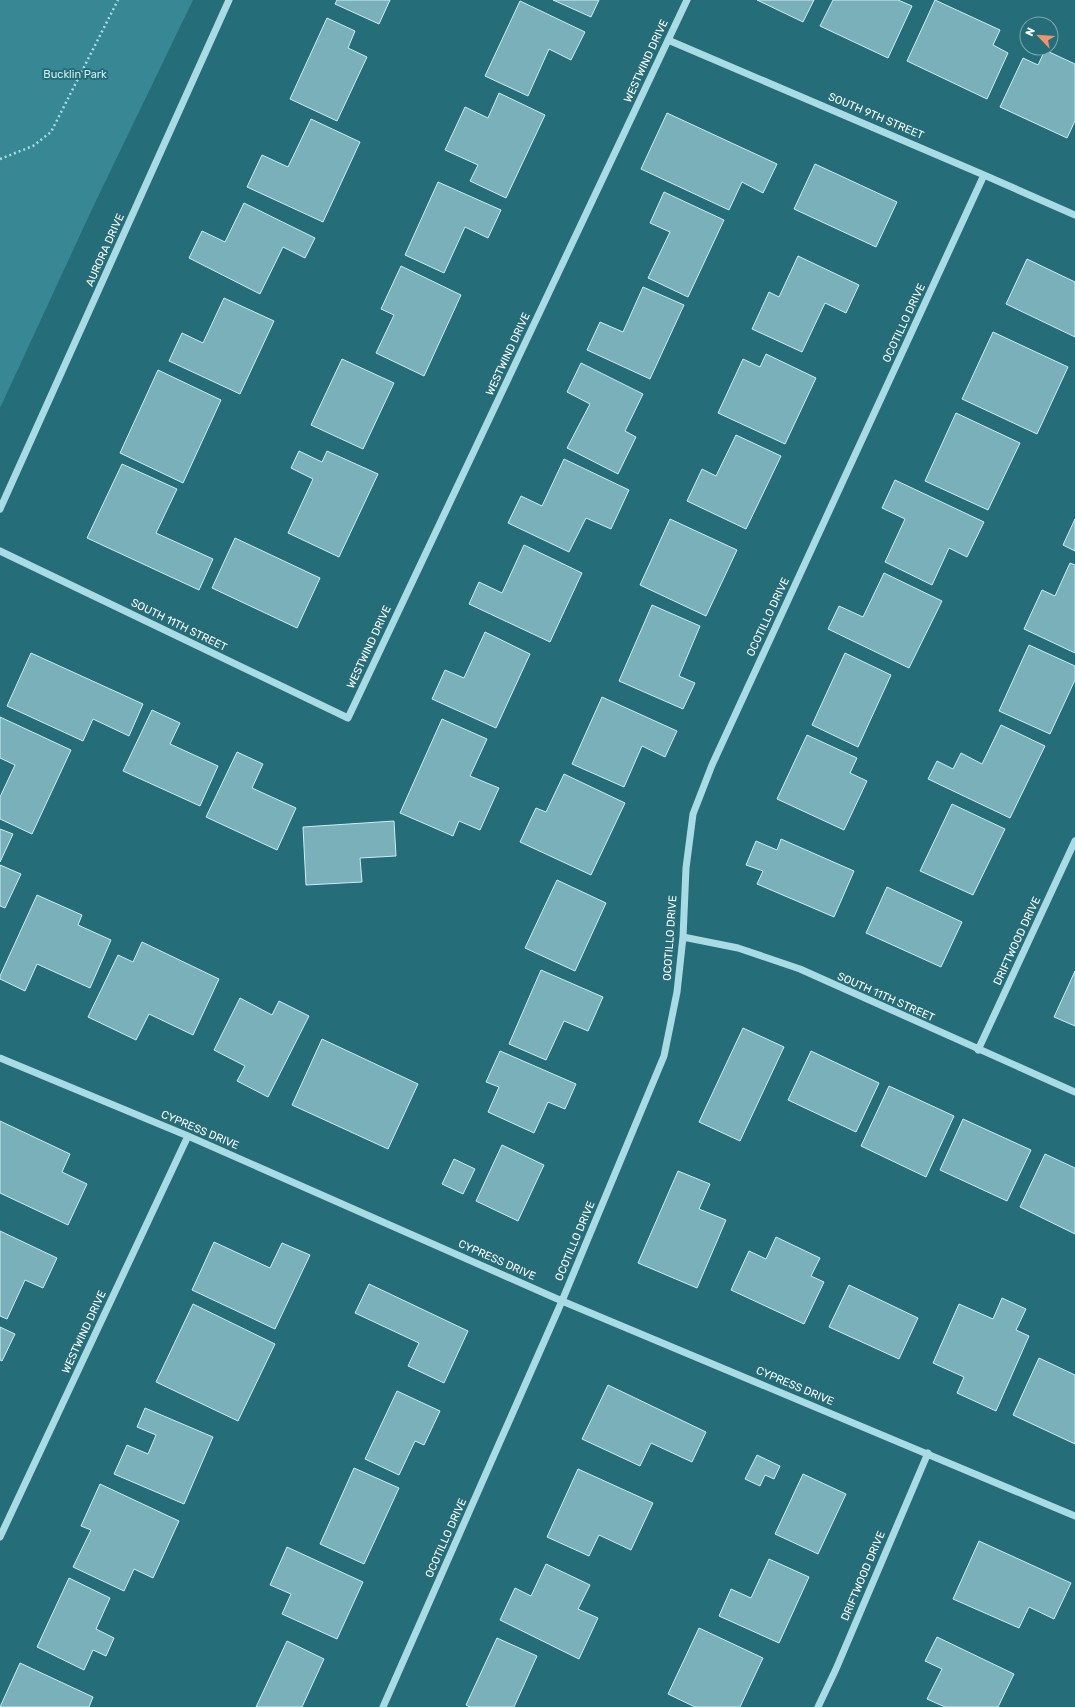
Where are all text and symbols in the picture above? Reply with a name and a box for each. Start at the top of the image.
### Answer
north arrow [1019,16,1059,56]
street label: WESTWIND DRIVE [621,17,671,105]
text: N [1023,26,1038,38]
park label: Bucklin Park [43,68,107,81]
street label: SOUTH 9TH STREET [826,90,926,142]
street label: AURORA DRIVE [83,211,127,288]
street label: OCOTILLO DRIVE [880,281,928,364]
street label: WESTWIND DRIVE [483,310,533,398]
street label: OCOTILLO DRIVE [744,575,792,658]
street label: SOUTH 11TH STREET [129,596,230,654]
street label: WESTWIND DRIVE [344,603,394,691]
street label: DRIFTWOOD DRIVE [991,894,1043,987]
street label: OCOTILLO DRIVE [661,895,679,981]
street label: SOUTH 11TH STREET [835,970,937,1025]
street label: CYPRESS DRIVE [159,1108,241,1152]
street label: OCOTILLO DRIVE [552,1199,598,1283]
street label: CYPRESS DRIVE [456,1237,538,1283]
street label: WESTWIND DRIVE [59,1288,109,1376]
street label: CYPRESS DRIVE [754,1364,836,1408]
street label: OCOTILLO DRIVE [423,1496,469,1580]
street label: DRIFTWOOD DRIVE [838,1529,888,1623]

